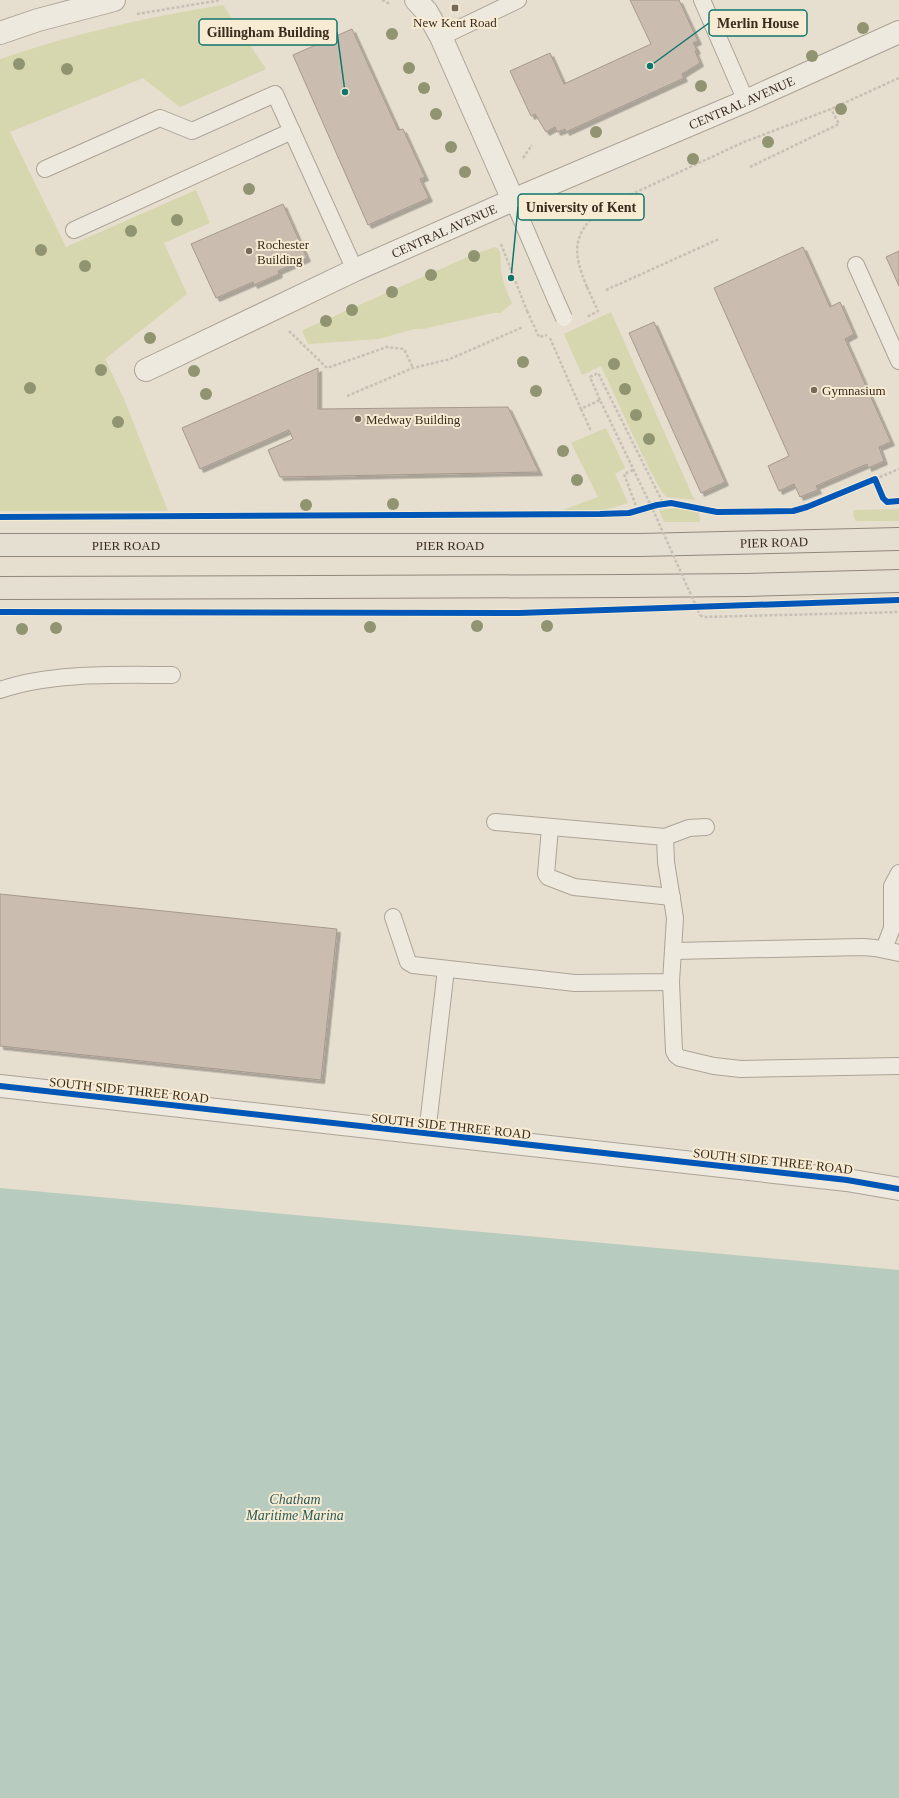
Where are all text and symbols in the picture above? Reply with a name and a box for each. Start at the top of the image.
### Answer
marker: New Kent Road [450,3,460,13]
callout: Merlin House [709,10,807,36]
place label: New Kent Road [413,15,497,30]
text: Merlin House [717,16,799,31]
callout: Gillingham Building [199,19,337,45]
text: Gillingham Building [207,25,329,40]
street label: CENTRAL AVENUE [686,73,797,132]
callout: University of Kent [518,194,644,220]
text: University of Kent [526,200,637,215]
street label: CENTRAL AVENUE [389,201,499,260]
place label: Rochester Building [257,237,310,267]
marker: Rochester Building [244,246,254,256]
place label: Gymnasium [822,383,886,398]
marker: Gymnasium [809,385,819,395]
place label: Medway Building [366,412,461,427]
marker: Medway Building [353,414,363,424]
street label: PIER ROAD [740,534,808,550]
street label: PIER ROAD [92,538,160,553]
street label: PIER ROAD [416,538,484,553]
street label: SOUTH SIDE THREE ROAD [48,1074,210,1106]
street label: SOUTH SIDE THREE ROAD [370,1110,532,1142]
street label: SOUTH SIDE THREE ROAD [692,1145,854,1177]
water label: Chatham Maritime Marina [245,1492,344,1523]

